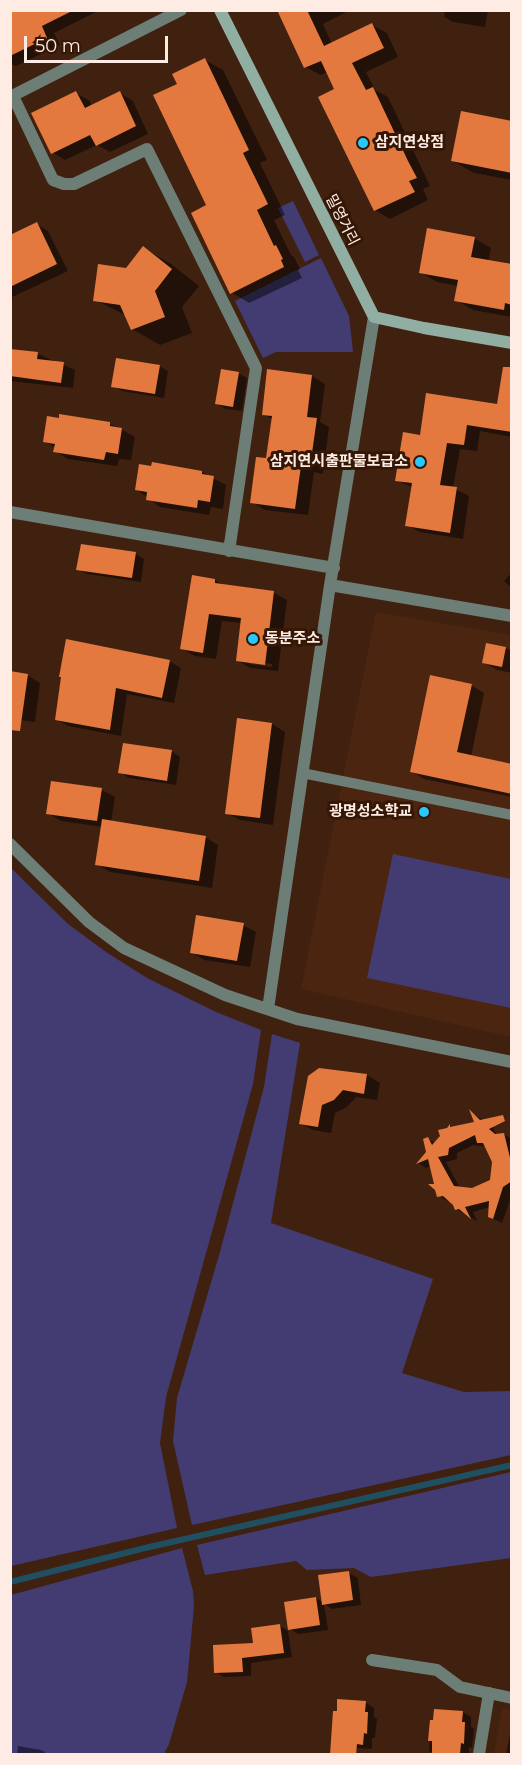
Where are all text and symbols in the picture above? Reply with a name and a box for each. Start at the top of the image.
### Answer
scale bar [27,24,171,62]
text: 50 m [35,35,81,57]
place label: 삼지연상점 [375,134,444,152]
marker: 삼지연상점 [356,136,370,150]
street label: 밀영거리 [321,191,363,249]
place label: 삼지연시출판물보급소 [270,453,408,471]
marker: 삼지연시출판물보급소 [413,455,427,469]
place label: 동분주소 [265,630,320,648]
marker: 동분주소 [246,632,260,646]
place label: 광명성소학교 [329,803,412,821]
marker: 광명성소학교 [417,805,431,819]

